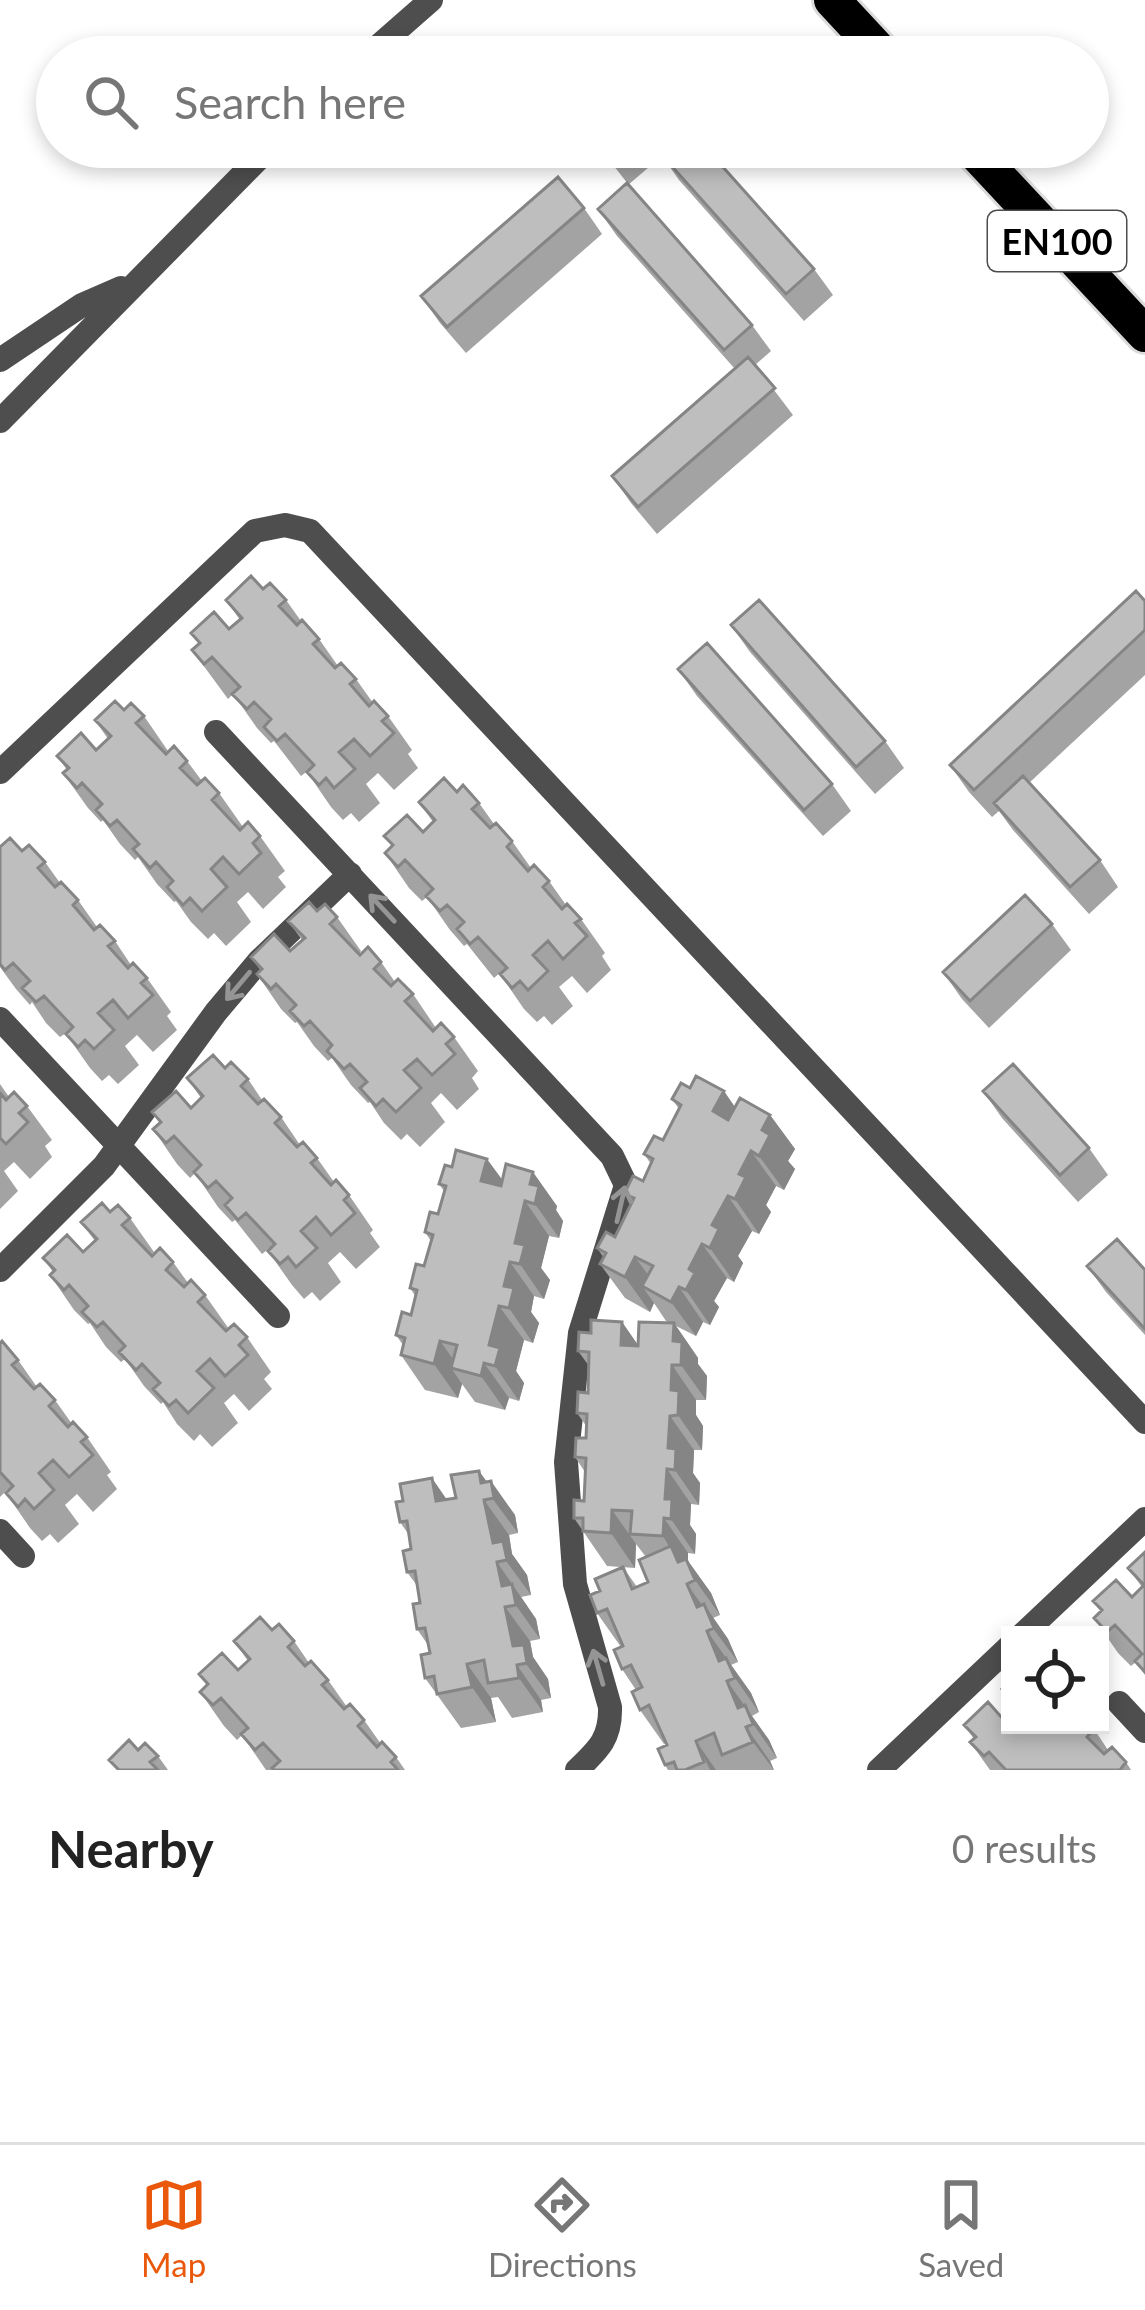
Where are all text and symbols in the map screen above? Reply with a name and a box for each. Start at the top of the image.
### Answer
search box [36,36,1109,168]
icon: search [78,69,144,135]
text: Search here [174,75,406,129]
road number: EN100 [988,211,1126,271]
one-way arrow [369,894,396,924]
one-way arrow [224,970,252,1001]
one-way arrow [611,1186,634,1224]
map controls [1001,1626,1109,1734]
button: locate [1001,1626,1109,1734]
one-way arrow [586,1649,608,1687]
text: Nearby [48,1818,214,1879]
text: 0 results [952,1825,1097,1871]
tab: Map [141,2172,207,2284]
tab: Directions [488,2172,637,2284]
tab: Saved [918,2172,1004,2284]

